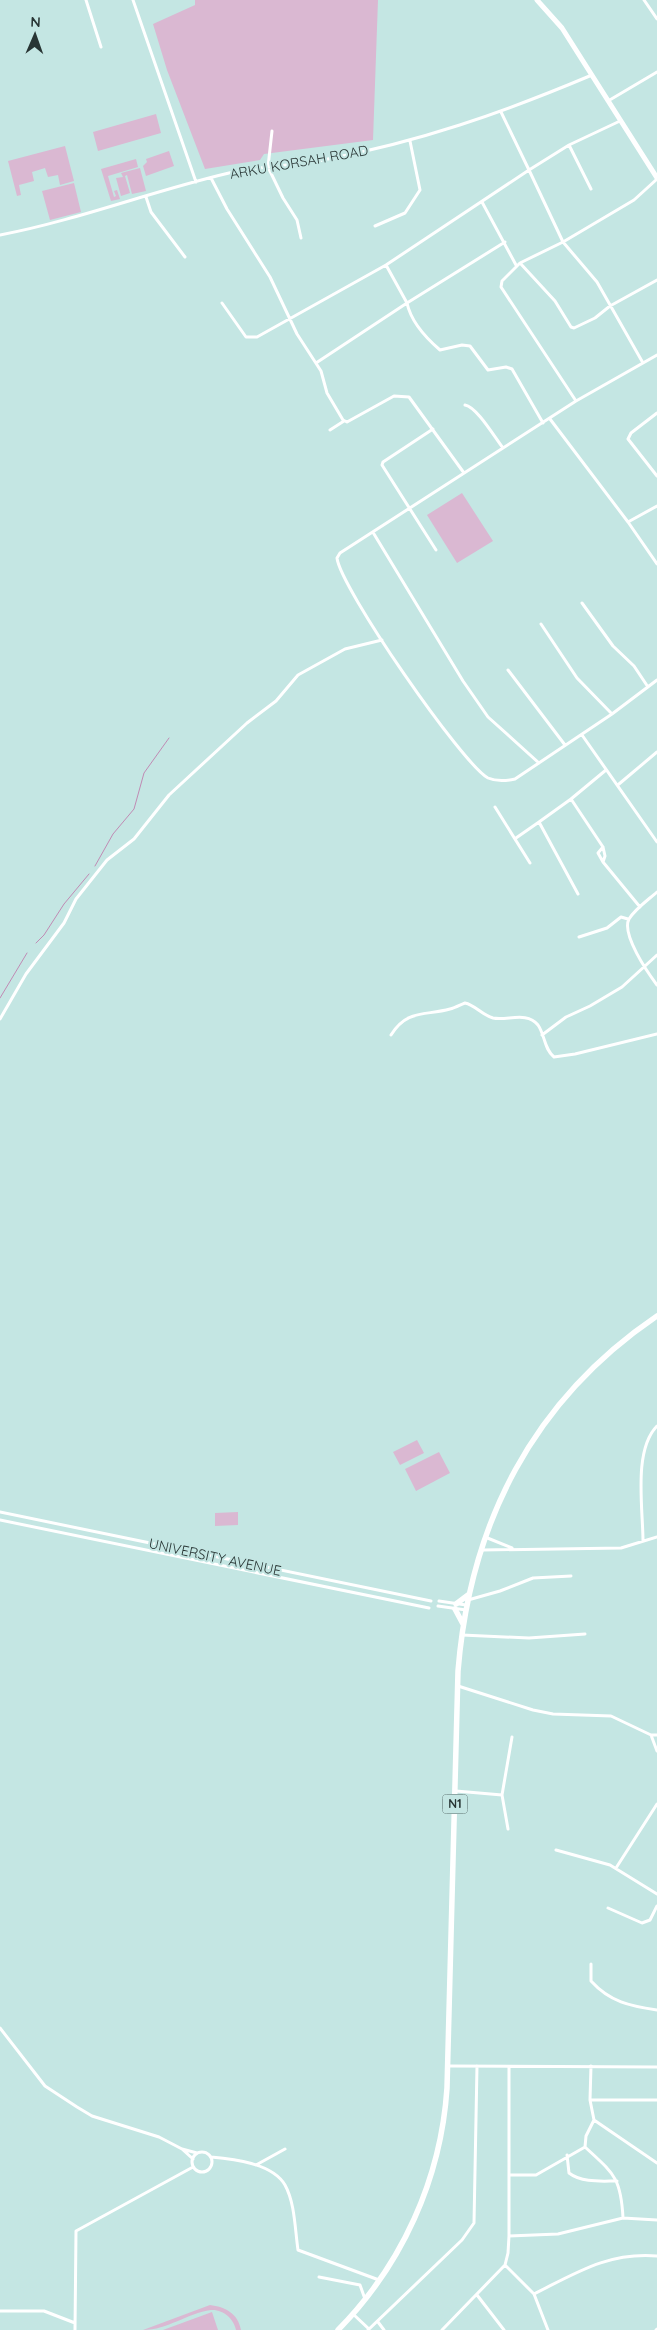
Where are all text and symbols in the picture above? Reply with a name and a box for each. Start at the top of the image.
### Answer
north arrow [10,10,60,60]
text: N [30,13,41,31]
street label: ARKU KORSAH ROAD [228,141,370,183]
street label: UNIVERSITY AVENUE [147,1534,283,1580]
road number: N1 [442,1795,468,1814]

